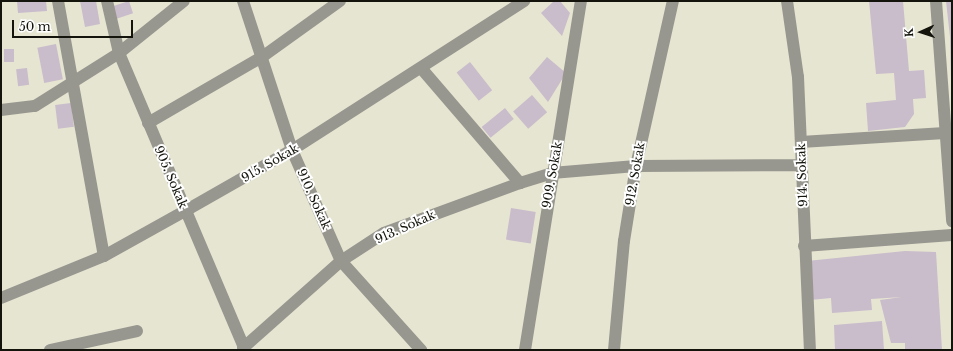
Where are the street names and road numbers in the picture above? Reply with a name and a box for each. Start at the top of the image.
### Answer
street label: 915. Sokak [239,141,301,185]
street label: 909. Sokak [539,141,565,209]
street label: 912. Sokak [622,141,648,207]
street label: 914. Sokak [794,143,810,207]
street label: 905. Sokak [151,144,191,210]
street label: 910. Sokak [294,166,334,232]
street label: 913. Sokak [373,207,437,247]

